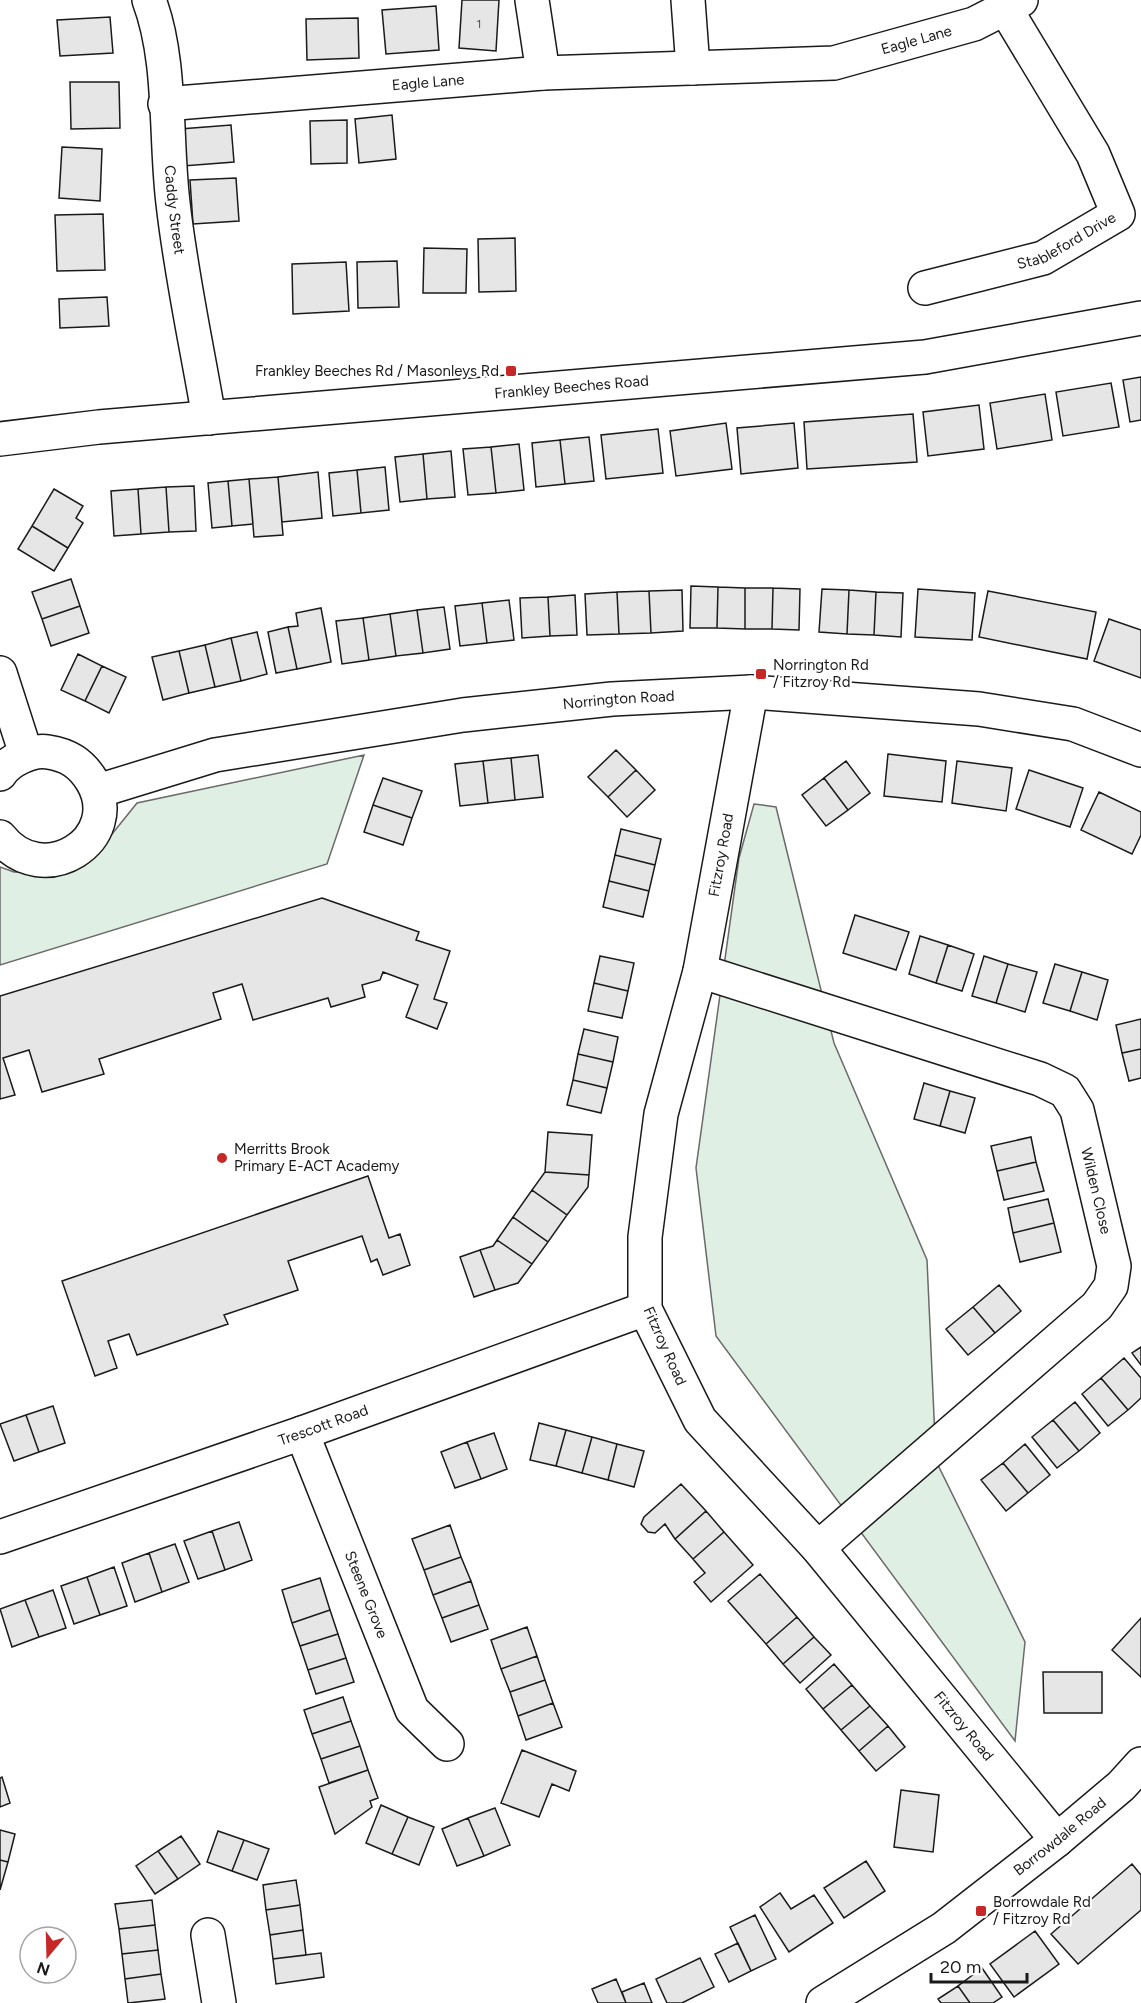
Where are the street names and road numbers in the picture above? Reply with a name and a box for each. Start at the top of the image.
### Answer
street label: Eagle Lane [879,22,954,58]
street label: Eagle Lane [391,70,465,94]
street label: Caddy Street [161,165,189,256]
street label: Stableford Drive [1015,208,1119,273]
street label: Frankley Beeches Road [494,371,649,402]
street label: Norrington Road [562,687,675,713]
street label: Fitzroy Road [705,812,737,898]
street label: Wilden Close [1077,1146,1115,1236]
street label: Fitzroy Road [640,1304,690,1388]
street label: Trescott Road [276,1401,371,1450]
street label: Steene Grove [341,1548,392,1641]
street label: Fitzroy Road [930,1688,997,1764]
street label: Borrowdale Road [1010,1793,1110,1880]

